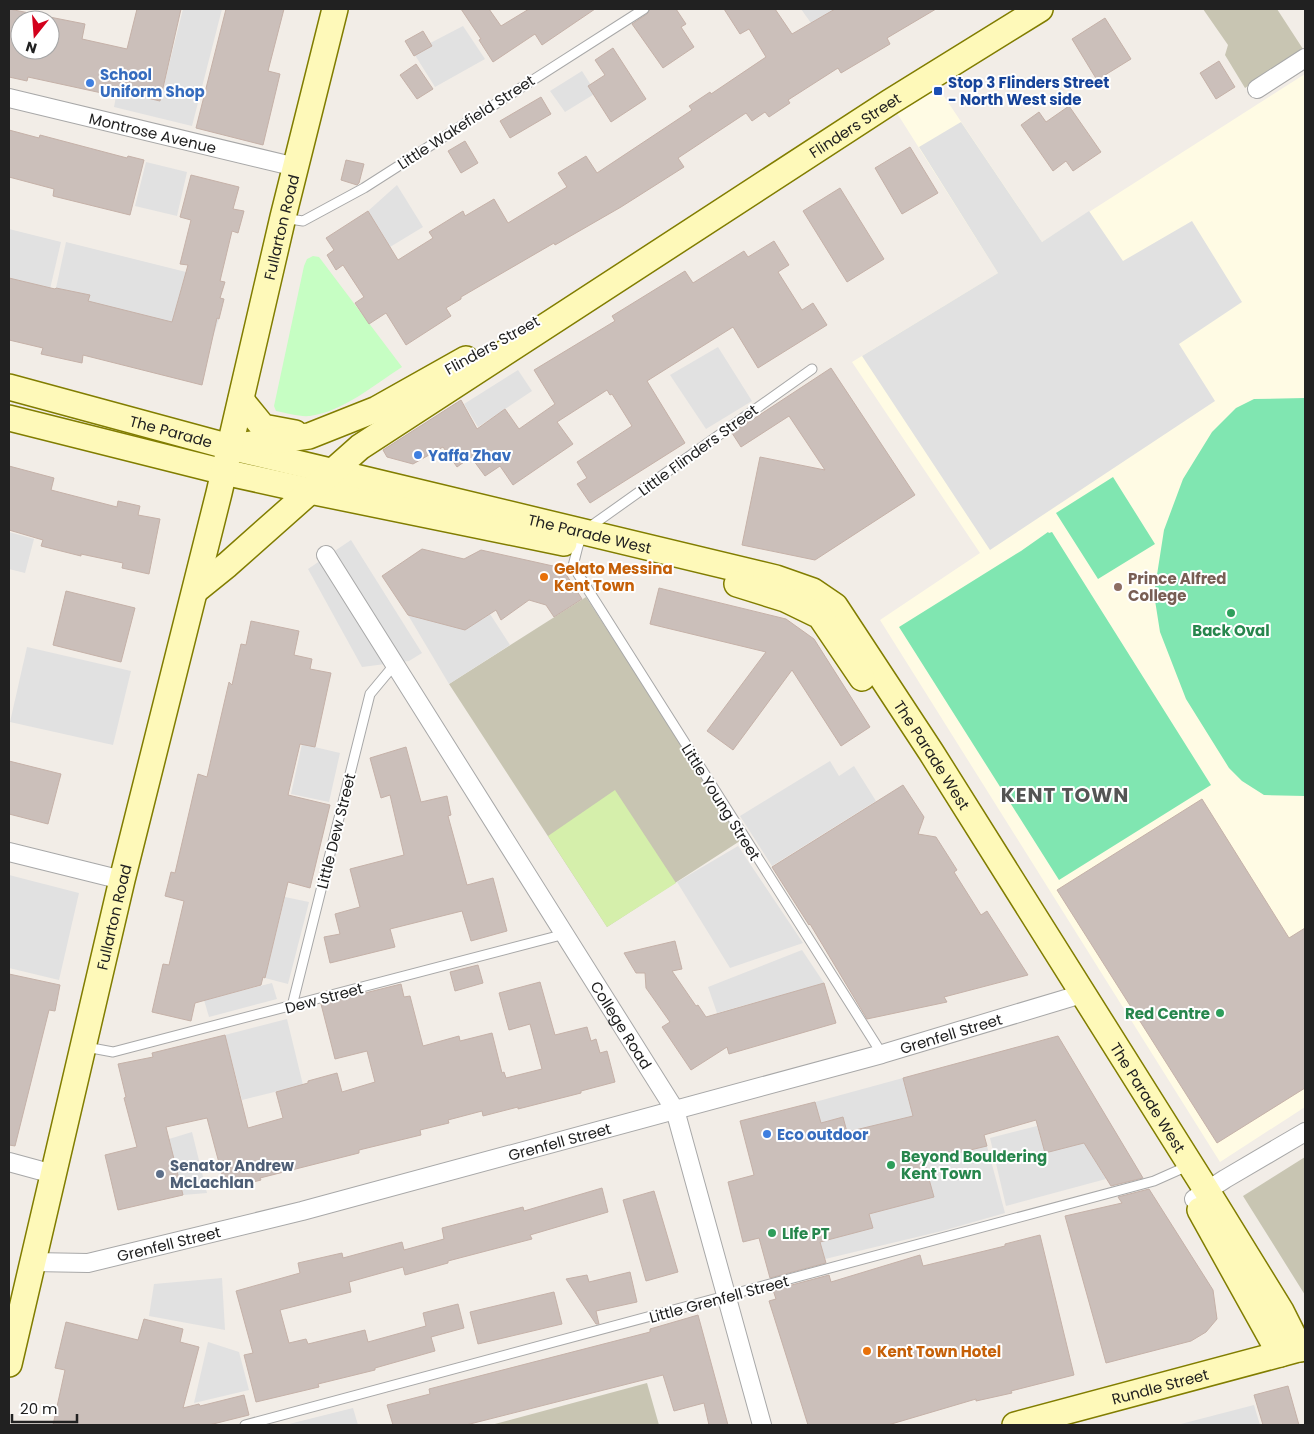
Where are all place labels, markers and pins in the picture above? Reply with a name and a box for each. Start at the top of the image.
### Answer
place label: School Uniform Shop [100,64,205,102]
place label: Stop 3 Flinders Street - North West side [948,72,1109,110]
marker: School Uniform Shop [84,77,96,89]
marker: Stop 3 Flinders Street - North West side [932,85,944,97]
place label: Yaffa Zhav [428,445,512,466]
marker: Yaffa Zhav [412,449,424,461]
place label: Gelato Messina Kent Town [554,558,673,596]
place label: Prince Alfred College [1128,568,1227,606]
marker: Gelato Messina Kent Town [538,571,550,583]
marker: Prince Alfred College [1112,581,1124,593]
marker: Back Oval [1225,607,1237,619]
place label: Back Oval [1192,620,1270,641]
place label: Red Centre [1125,1003,1210,1024]
marker: Red Centre [1214,1007,1226,1019]
place label: Eco outdoor [777,1124,869,1145]
marker: Eco outdoor [761,1128,773,1140]
place label: Beyond Bouldering Kent Town [901,1146,1047,1184]
place label: Senator Andrew McLachlan [170,1155,294,1193]
marker: Beyond Bouldering Kent Town [885,1159,897,1171]
marker: Senator Andrew McLachlan [154,1168,166,1180]
place label: LIfe PT [782,1223,830,1244]
marker: LIfe PT [766,1227,778,1239]
place label: Kent Town Hotel [877,1341,1001,1362]
marker: Kent Town Hotel [861,1345,873,1357]

